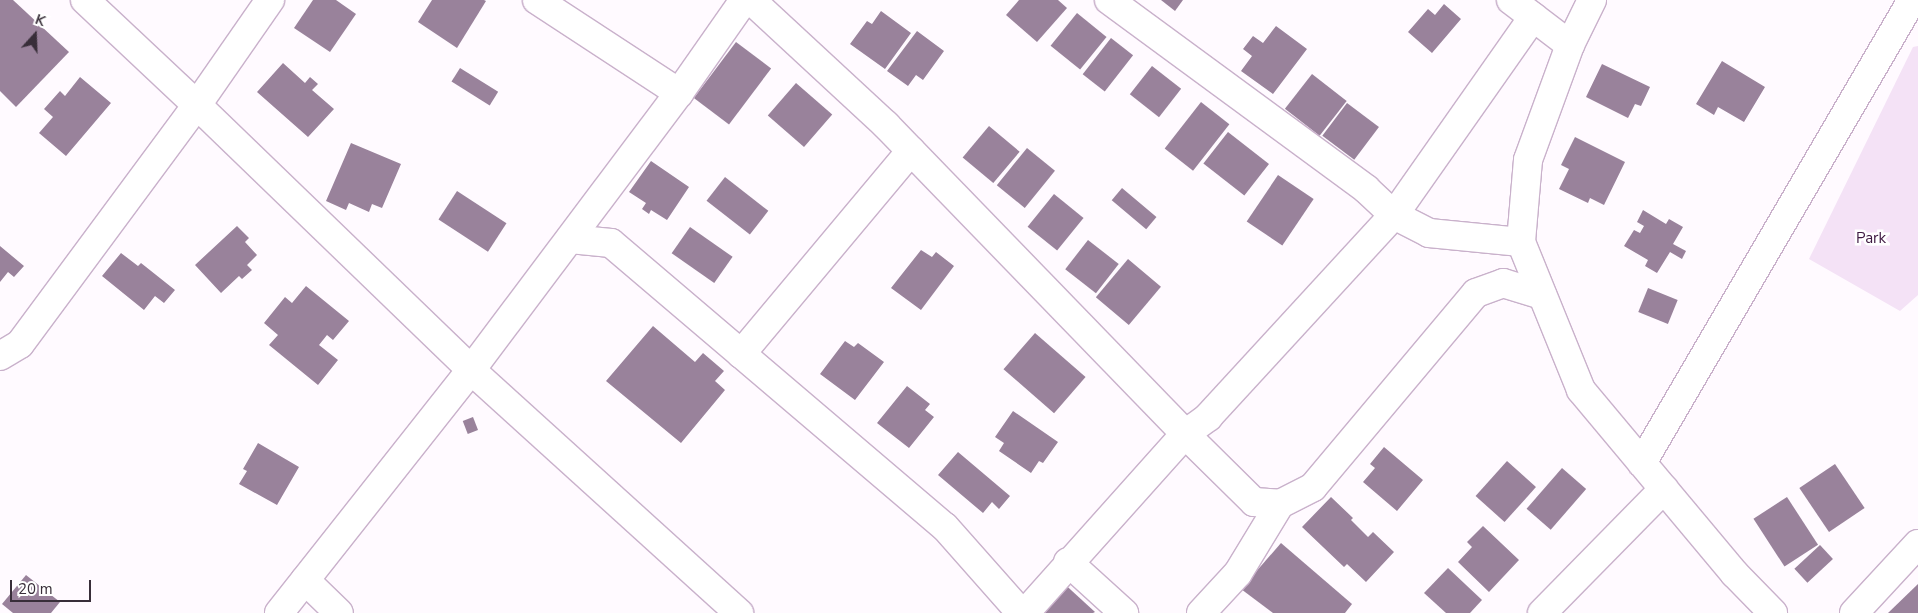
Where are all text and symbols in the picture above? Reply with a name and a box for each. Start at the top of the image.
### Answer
north arrow [10,10,60,60]
text: K [33,10,48,31]
park label: Park [1856,230,1886,248]
scale bar [12,570,94,602]
text: 20 m [18,579,53,599]

